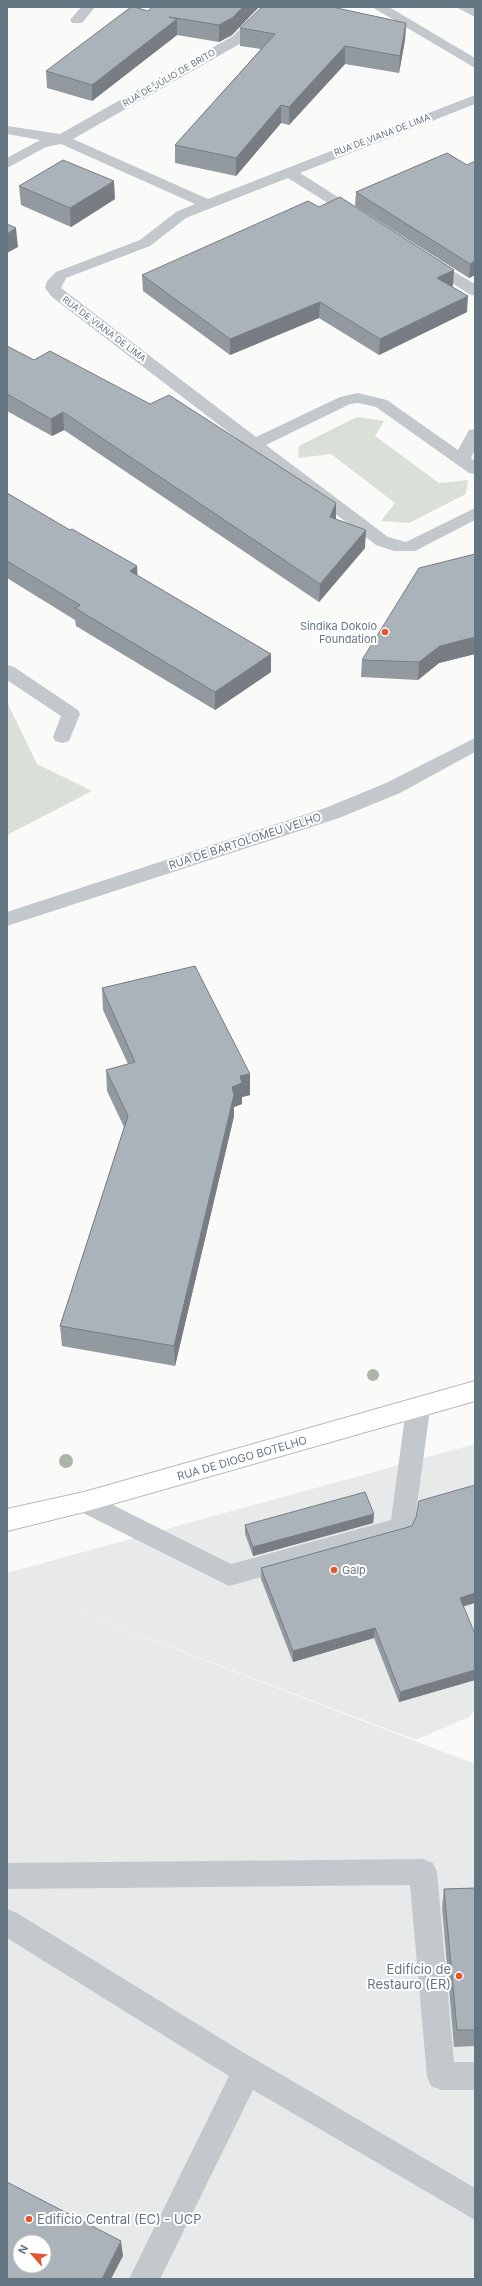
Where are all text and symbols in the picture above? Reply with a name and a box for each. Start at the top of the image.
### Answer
street label: RUA DE JÚLIO DE BRITO [120,46,217,109]
street label: RUA DE VIANA DE LIMA [332,111,431,158]
street label: RUA DE VIANA DE LIMA [60,293,148,364]
place label: Sindika Dokolo Foundation [300,619,377,646]
marker: Sindika Dokolo Foundation [380,627,390,637]
street label: RUA DE BARTOLOMEU VELHO [167,810,323,872]
street label: RUA DE DIOGO BOTELHO [176,1433,308,1483]
place label: Galp [342,1563,366,1577]
marker: Galp [329,1565,339,1575]
place label: Edifício de Restauro (ER) [367,1961,451,1992]
marker: Edifício de Restauro (ER) [454,1971,464,1981]
place label: Edifício Central (EC) - UCP [37,2211,201,2227]
marker: Edifício Central (EC) - UCP [24,2214,34,2224]
north arrow [12,2234,52,2274]
text: N [15,2243,31,2256]

